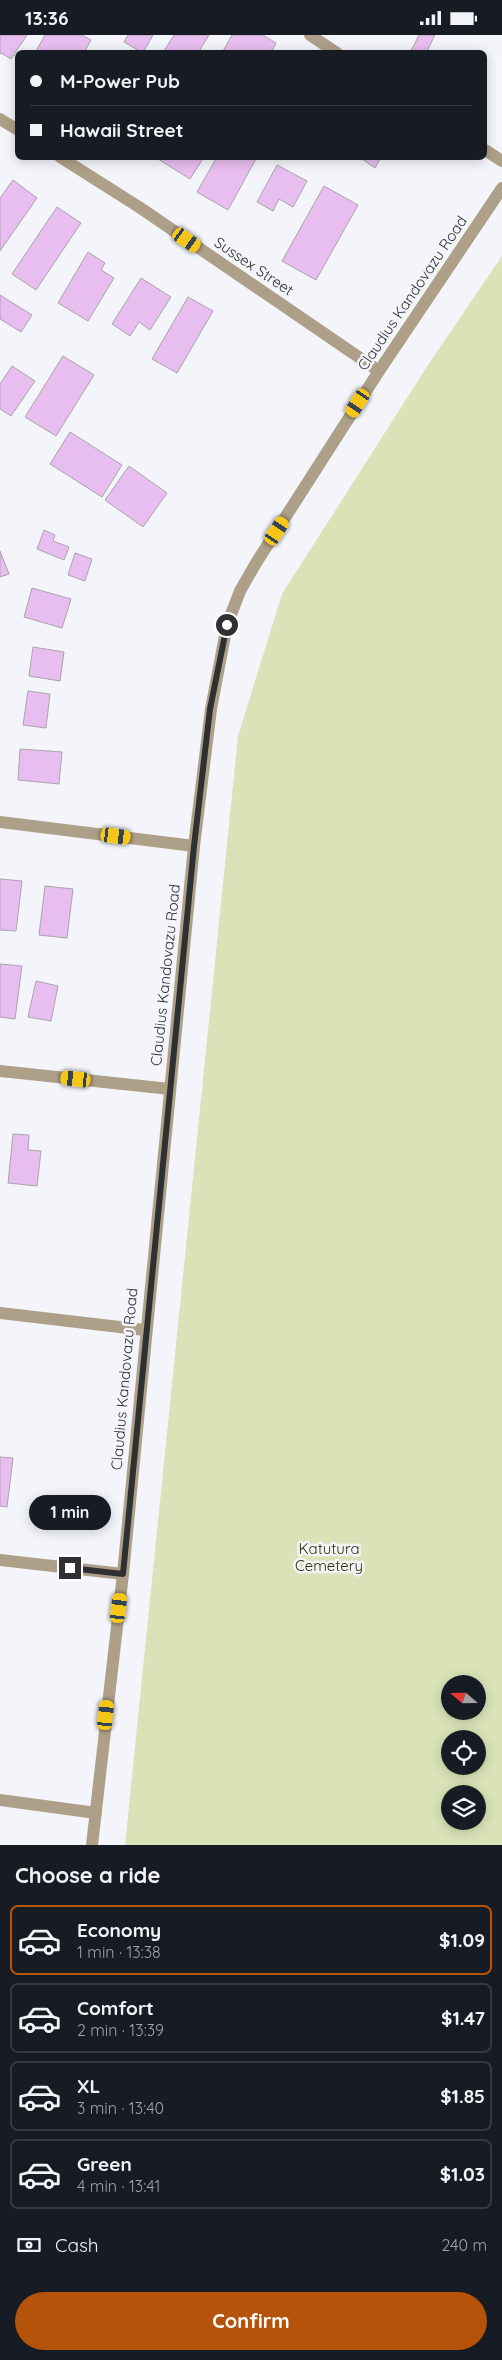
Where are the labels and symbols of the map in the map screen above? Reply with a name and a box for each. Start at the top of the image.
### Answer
street label: Claudius Kandovazu Road [353,212,471,374]
car [170,225,203,255]
street label: Sussex Street [211,232,297,300]
car [343,386,372,420]
car [262,514,291,548]
route start [216,614,238,636]
car [100,827,131,845]
street label: Claudius Kandovazu Road [146,883,184,1067]
car [60,1070,91,1088]
street label: Claudius Kandovazu Road [107,1287,141,1471]
callout: 1 min [29,1495,111,1531]
park label: Katutura Cemetery [295,1539,363,1575]
route end [59,1557,81,1579]
car [109,1592,128,1624]
north arrow [441,1675,486,1720]
car [96,1699,115,1731]

